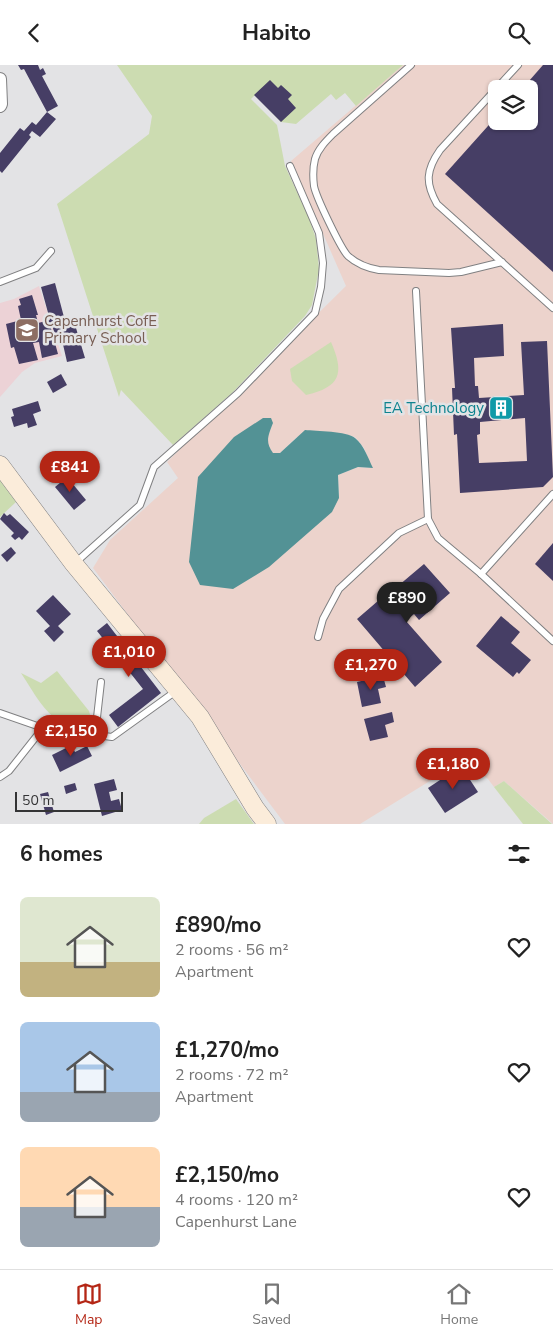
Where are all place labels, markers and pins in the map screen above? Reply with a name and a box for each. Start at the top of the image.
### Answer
place label: Capenhurst CofE Primary School [44,311,157,348]
school or university icon: Capenhurst CofE Primary School [14,317,40,343]
building icon: EA Technology [488,395,514,421]
place label: EA Technology [383,398,484,418]
pin: £841 [40,451,100,493]
pin: £890 [377,581,437,624]
pin: £1,010 [88,635,170,678]
pin: £1,270 [330,649,412,691]
pin: £2,150 [30,715,112,757]
pin: £1,180 [412,747,494,790]

